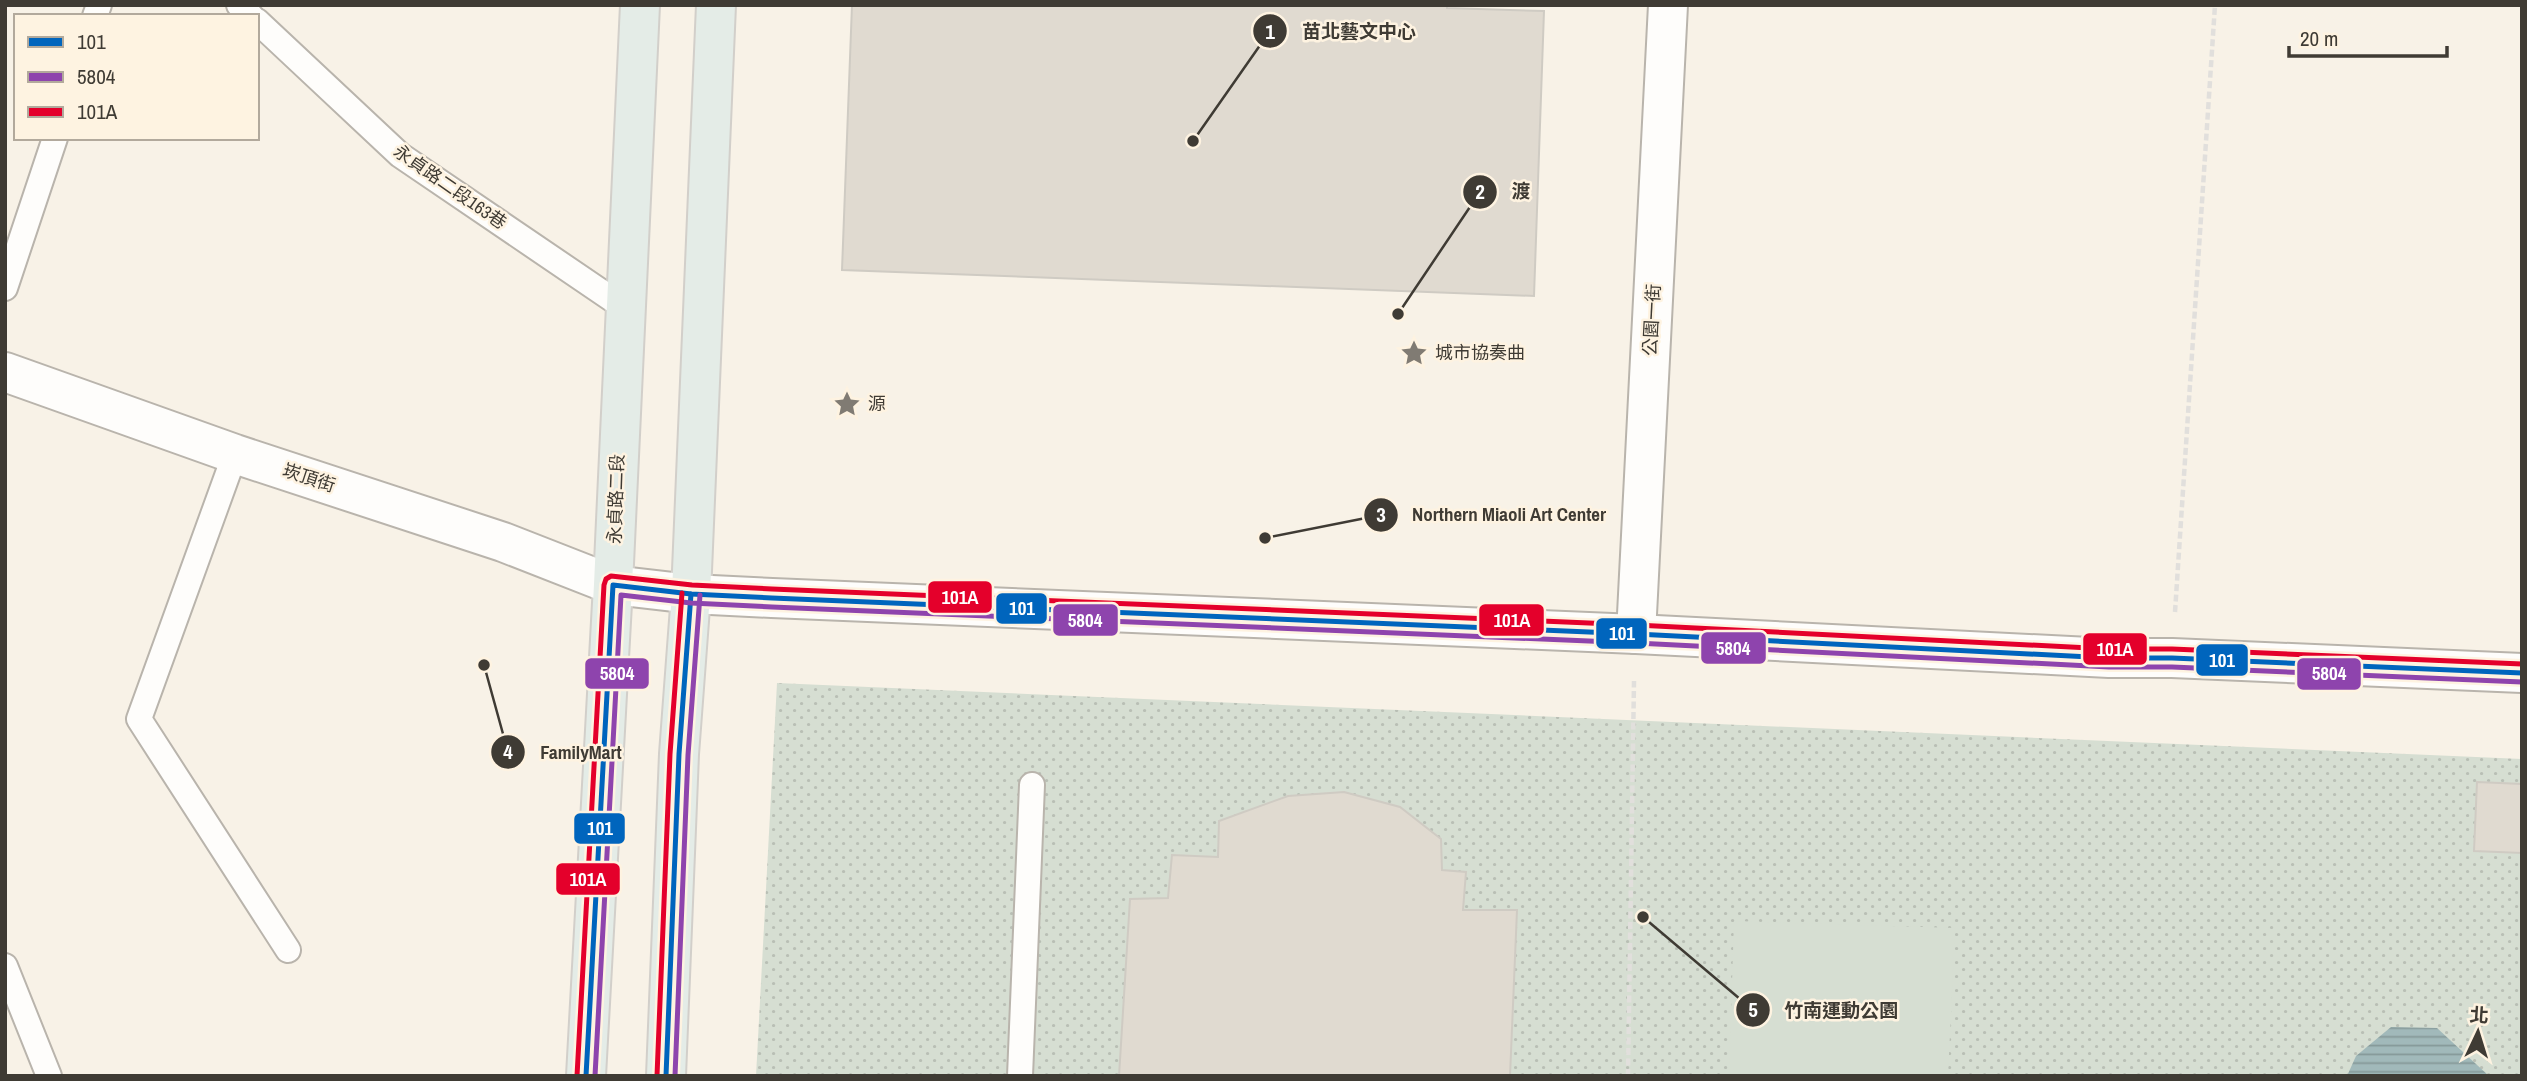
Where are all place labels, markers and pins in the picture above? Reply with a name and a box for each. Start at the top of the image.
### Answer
callout: 苗北藝文中心 [1253,11,1430,51]
callout: 渡 [1462,172,1544,212]
place icon: 城市協奏曲 [1399,338,1429,368]
place label: 城市協奏曲 [1435,340,1525,365]
place icon: 源 [832,389,862,419]
place label: 源 [868,391,886,416]
callout: Northern Miaoli Art Center [1363,495,1621,535]
callout: FamilyMart [491,732,635,772]
callout: 竹南運動公園 [1735,990,1912,1030]

